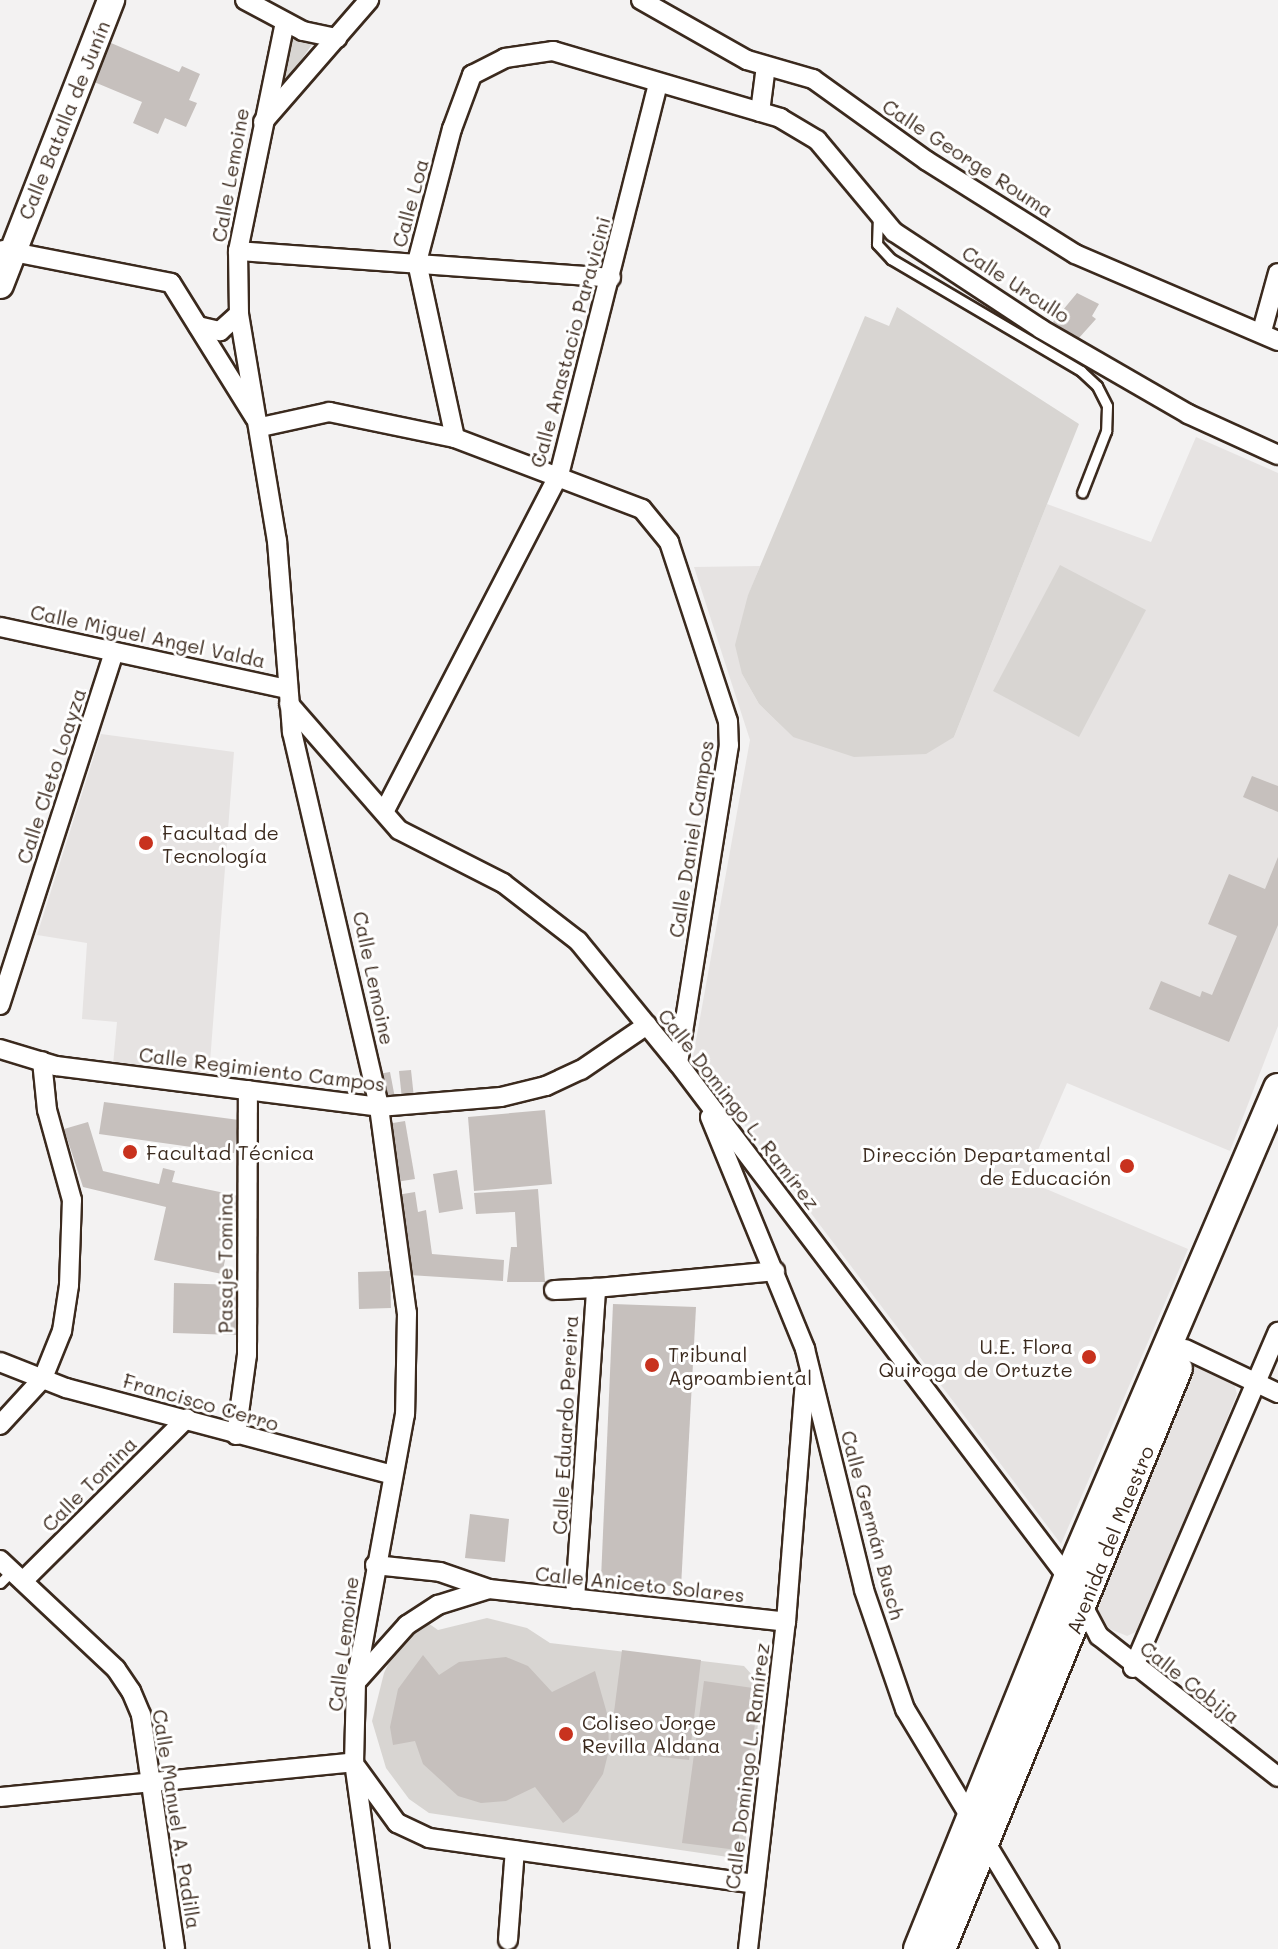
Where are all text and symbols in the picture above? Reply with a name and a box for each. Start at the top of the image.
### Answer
street label: Calle Batalla de Junín [13,17,115,223]
street label: Calle George Rouma [878,94,1058,222]
street label: Calle Lemoine [206,106,254,244]
street label: Calle Loa [387,156,433,250]
street label: Calle Anastacio Paravicini [525,214,615,470]
street label: Calle Urcullo [958,240,1074,328]
street label: Calle Miguel Angel Valda [28,599,268,673]
street label: Calle Cleto Loayza [11,685,91,867]
street label: Calle Daniel Campos [664,739,718,939]
place label: Facultad de Tecnología [162,820,279,867]
marker: Facultad de Tecnología [137,834,155,852]
street label: Calle Lemoine [348,909,400,1047]
street label: Calle Domingo L. Ramírez [653,1004,825,1214]
street label: Calle Regimiento Campos [138,1042,386,1096]
place label: Facultad Técnica [146,1140,314,1164]
place label: Dirección Departamental de Educación [862,1142,1111,1189]
marker: Facultad Técnica [121,1143,139,1161]
marker: Dirección Departamental de Educación [1118,1157,1136,1175]
street label: Pasaje Tomina [213,1193,237,1333]
street label: Calle Eduardo Pereira [547,1315,583,1535]
place label: U.E. Flora Quiroga de Ortuzte [879,1334,1073,1381]
place label: Tribunal Agroambiental [668,1342,812,1389]
marker: U.E. Flora Quiroga de Ortuzte [1080,1348,1098,1366]
marker: Tribunal Agroambiental [643,1356,661,1374]
street label: Francisco Cerro [120,1368,282,1436]
street label: Calle Germán Busch [836,1428,910,1622]
street label: Calle Tomina [37,1432,141,1536]
street label: Avenida del Maestro [1061,1442,1159,1638]
street label: Calle Aniceto Solares [534,1561,746,1607]
street label: Calle Lemoine [323,1575,363,1713]
street label: Calle Cobija [1135,1636,1245,1728]
street label: Calle Domingo L. Ramírez [720,1641,774,1891]
street label: Calle Manuel A. Padilla [148,1708,206,1930]
place label: Coliseo Jorge Revilla Aldana [582,1710,720,1757]
marker: Coliseo Jorge Revilla Aldana [557,1725,575,1743]

